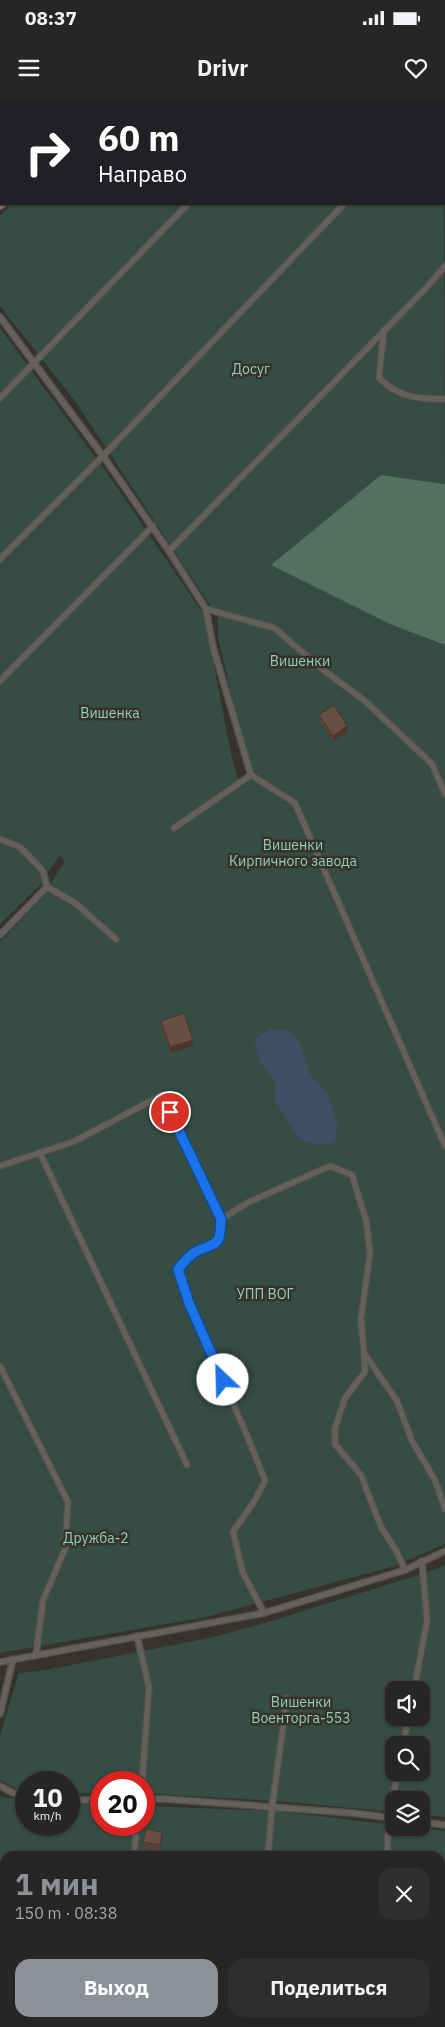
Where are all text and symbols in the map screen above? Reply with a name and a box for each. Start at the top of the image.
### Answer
text: 08:37 [25,6,77,30]
text: Drivr [197,53,248,82]
icon: menu [15,54,43,82]
icon: heart [402,54,430,82]
text: 60 m [98,115,180,161]
icon: right [15,120,80,185]
text: Направо [98,159,187,188]
park label: Досуг [232,360,270,378]
park label: Вишенки [270,652,330,670]
park label: Вишенка [80,704,140,722]
park label: Вишенки Кирпичного завода [229,836,358,870]
pin [149,1091,191,1133]
icon: arrive [156,1098,184,1126]
park label: УПП ВОГ [236,1285,294,1303]
position arrow [196,1353,248,1405]
park label: Дружба-2 [63,1529,129,1547]
map controls [385,1681,430,1836]
button: sound [385,1681,430,1726]
park label: Вишенки Военторга-553 [251,1693,351,1727]
button: search [385,1736,430,1781]
speed limit sign: 20 [90,1771,155,1836]
text: 10 [32,1781,63,1814]
button: layers [385,1791,430,1836]
text: km/h [33,1808,62,1823]
text: 1 мин [15,1864,99,1903]
button: close [378,1868,430,1920]
text: 150 m · 08:38 [15,1903,117,1923]
button: Выход [15,1959,218,2017]
button: Поделиться [228,1959,430,2017]

